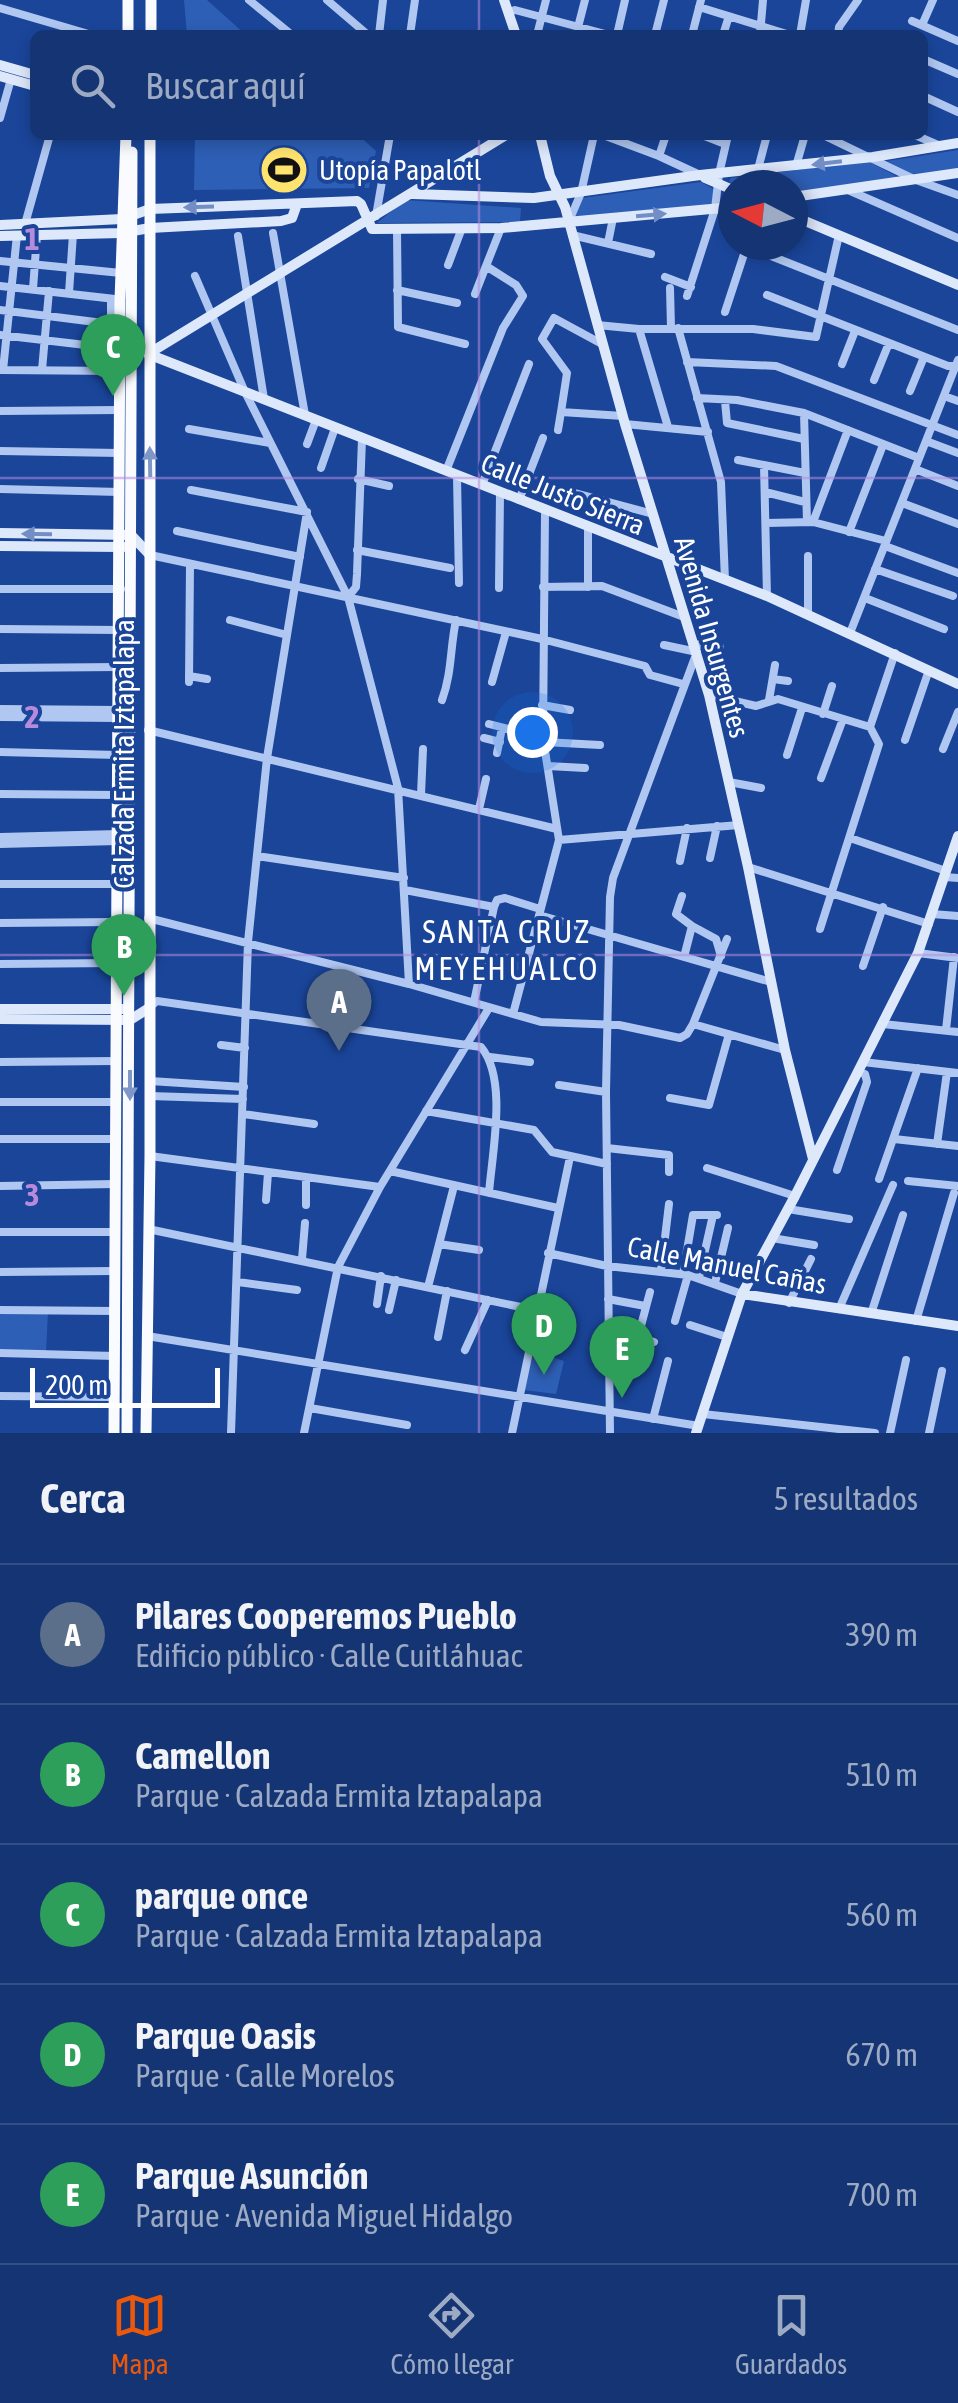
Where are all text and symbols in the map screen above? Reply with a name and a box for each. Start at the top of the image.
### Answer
search box [30,30,928,140]
icon: search [65,58,120,113]
text: Buscar aquí [145,64,306,107]
sports icon: Utopía Papalotl [258,144,310,196]
place label: Utopía Papalotl [319,154,482,186]
one-way arrow [811,155,842,171]
north arrow [718,170,808,260]
one-way arrow [183,200,215,216]
one-way arrow [635,206,667,222]
text: 1 [24,220,40,257]
pin: C [80,314,146,396]
one-way arrow [142,446,158,477]
street label: Calle Justo Sierra [476,447,650,541]
one-way arrow [20,525,52,541]
street label: Avenida Insurgentes [668,533,756,741]
street label: Calzada Ermita Iztapalapa [108,619,140,889]
text: 2 [24,698,40,735]
your location [507,707,558,758]
district label: SANTA CRUZ MEYEHUALCO [414,913,600,987]
pin: B [92,914,156,996]
pin: A [306,968,372,1051]
one-way arrow [122,1070,138,1102]
text: 3 [24,1176,40,1213]
street label: Calle Manuel Cañas [625,1230,829,1300]
pin: D [512,1292,576,1375]
pin: E [590,1316,654,1398]
scale bar [30,1363,220,1408]
text: 200 m [45,1369,108,1401]
text: Cerca [40,1474,125,1522]
text: 5 resultados [774,1480,918,1517]
text: Pilares Cooperemos Pueblo [135,1594,517,1637]
text: A [65,1616,80,1653]
text: 390 m [845,1616,918,1653]
text: Edificio público · Calle Cuitláhuac [135,1637,522,1674]
text: Camellon [135,1734,270,1777]
text: B [65,1756,80,1793]
text: 510 m [845,1756,918,1793]
text: Parque · Calzada Ermita Iztapalapa [135,1777,543,1814]
text: parque once [135,1874,308,1917]
text: C [65,1896,80,1933]
text: 560 m [845,1896,918,1933]
text: Parque · Calzada Ermita Iztapalapa [135,1917,543,1954]
text: Parque Oasis [135,2014,316,2057]
text: D [64,2036,81,2073]
text: 670 m [845,2036,918,2073]
text: Parque · Calle Morelos [135,2057,395,2094]
text: Parque Asunción [135,2154,368,2197]
text: E [66,2176,79,2213]
text: 700 m [845,2176,918,2213]
text: Parque · Avenida Miguel Hidalgo [135,2197,513,2234]
tab: Mapa [111,2288,169,2380]
tab: Cómo llegar [390,2288,513,2380]
tab: Guardados [735,2288,847,2380]

